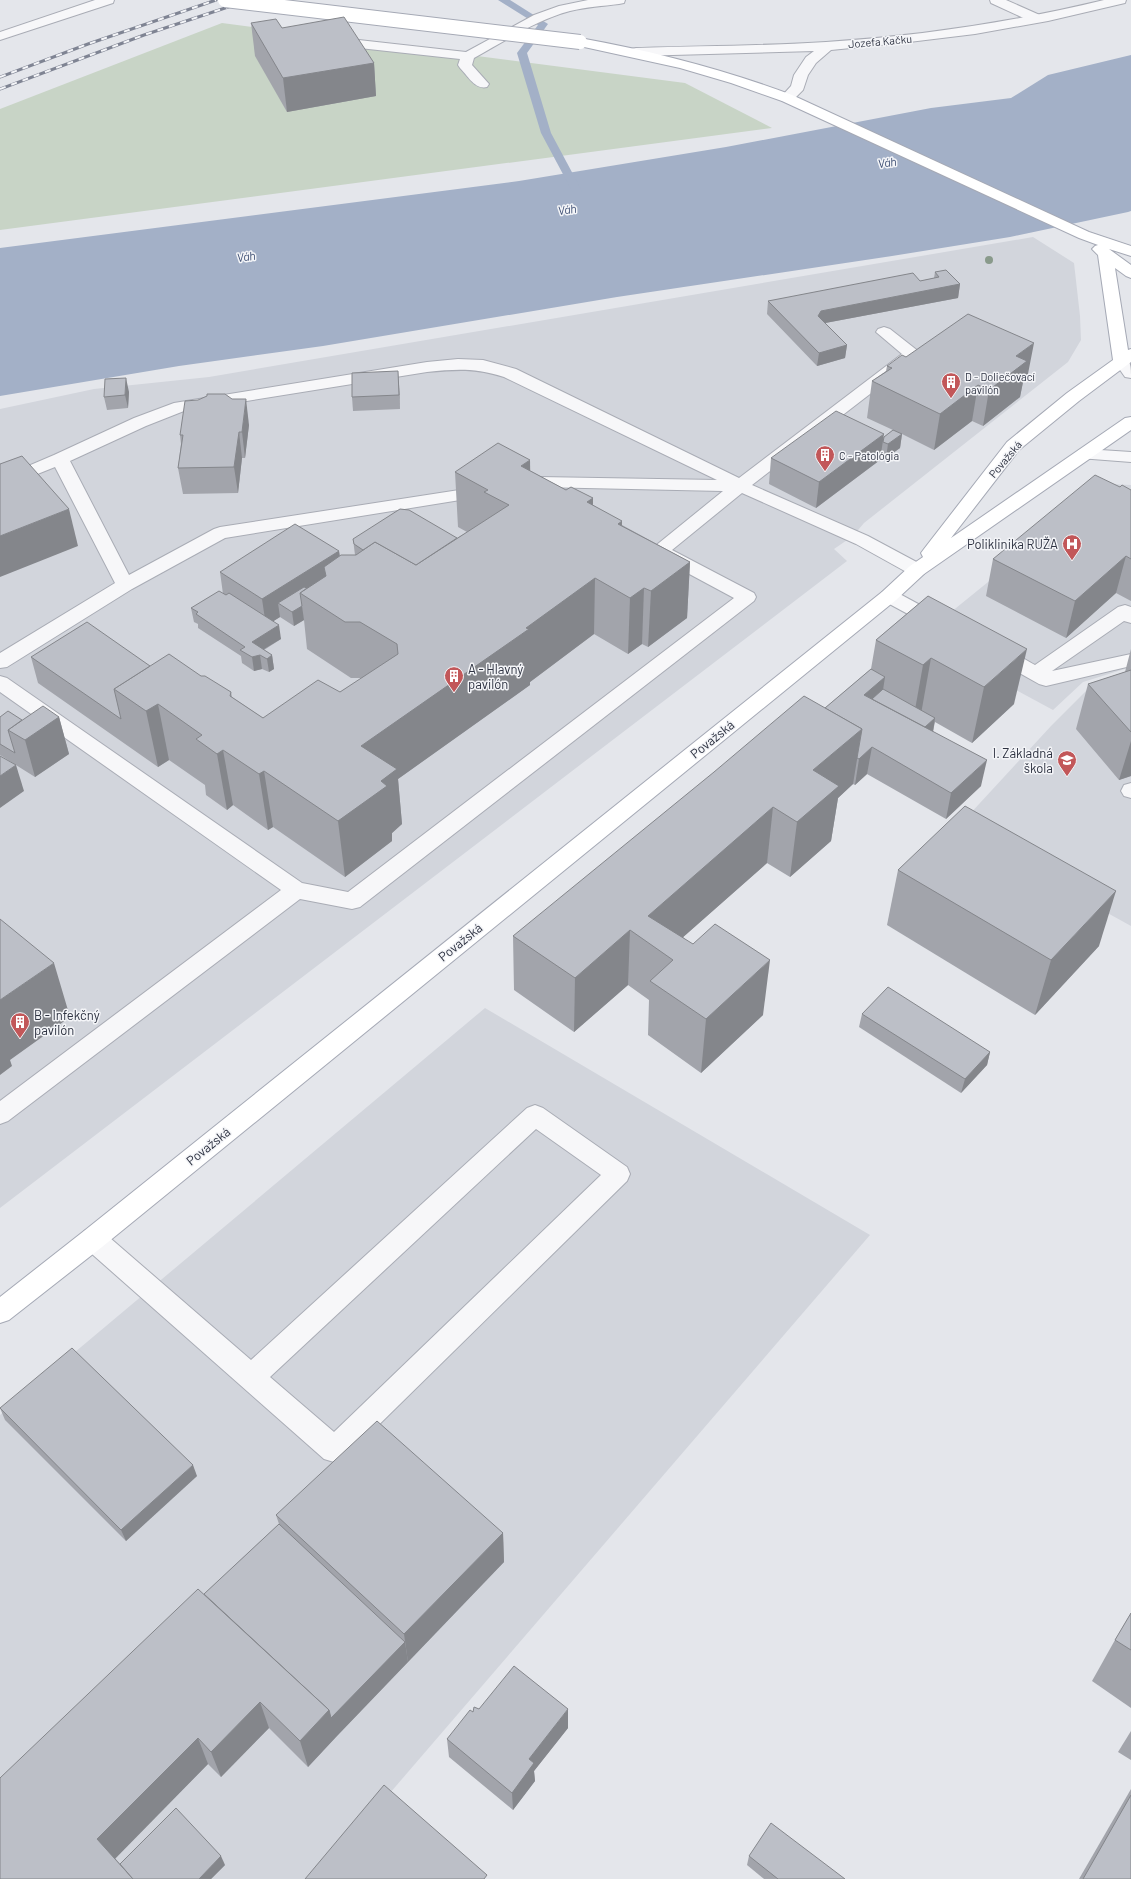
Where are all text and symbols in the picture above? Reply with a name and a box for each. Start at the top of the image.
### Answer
street label: Jozefa Kačku [848,32,913,50]
water label: Váh [877,154,897,170]
water label: Váh [557,201,577,217]
water label: Váh [236,248,256,264]
place label: D - Doliečovací pavilón [965,370,1035,396]
building icon: D - Doliečovací pavilón [940,371,962,399]
street label: Považská [986,438,1024,480]
building icon: C - Patológia [814,444,836,472]
place label: C - Patológia [839,449,899,462]
hospital icon: Poliklinika RUŽA [1061,533,1083,561]
place label: Poliklinika RUŽA [967,536,1058,552]
place label: A - Hlavný pavilón [468,661,523,692]
building icon: A - Hlavný pavilón [443,665,465,693]
street label: Považská [687,716,737,762]
place label: I. Základná škola [993,745,1053,776]
school or university icon: I. Základná škola [1056,749,1078,777]
street label: Považská [435,919,485,965]
place label: B - Infekčný pavilón [34,1007,100,1038]
building icon: B - Infekčný pavilón [9,1011,31,1039]
street label: Považská [183,1123,233,1169]

